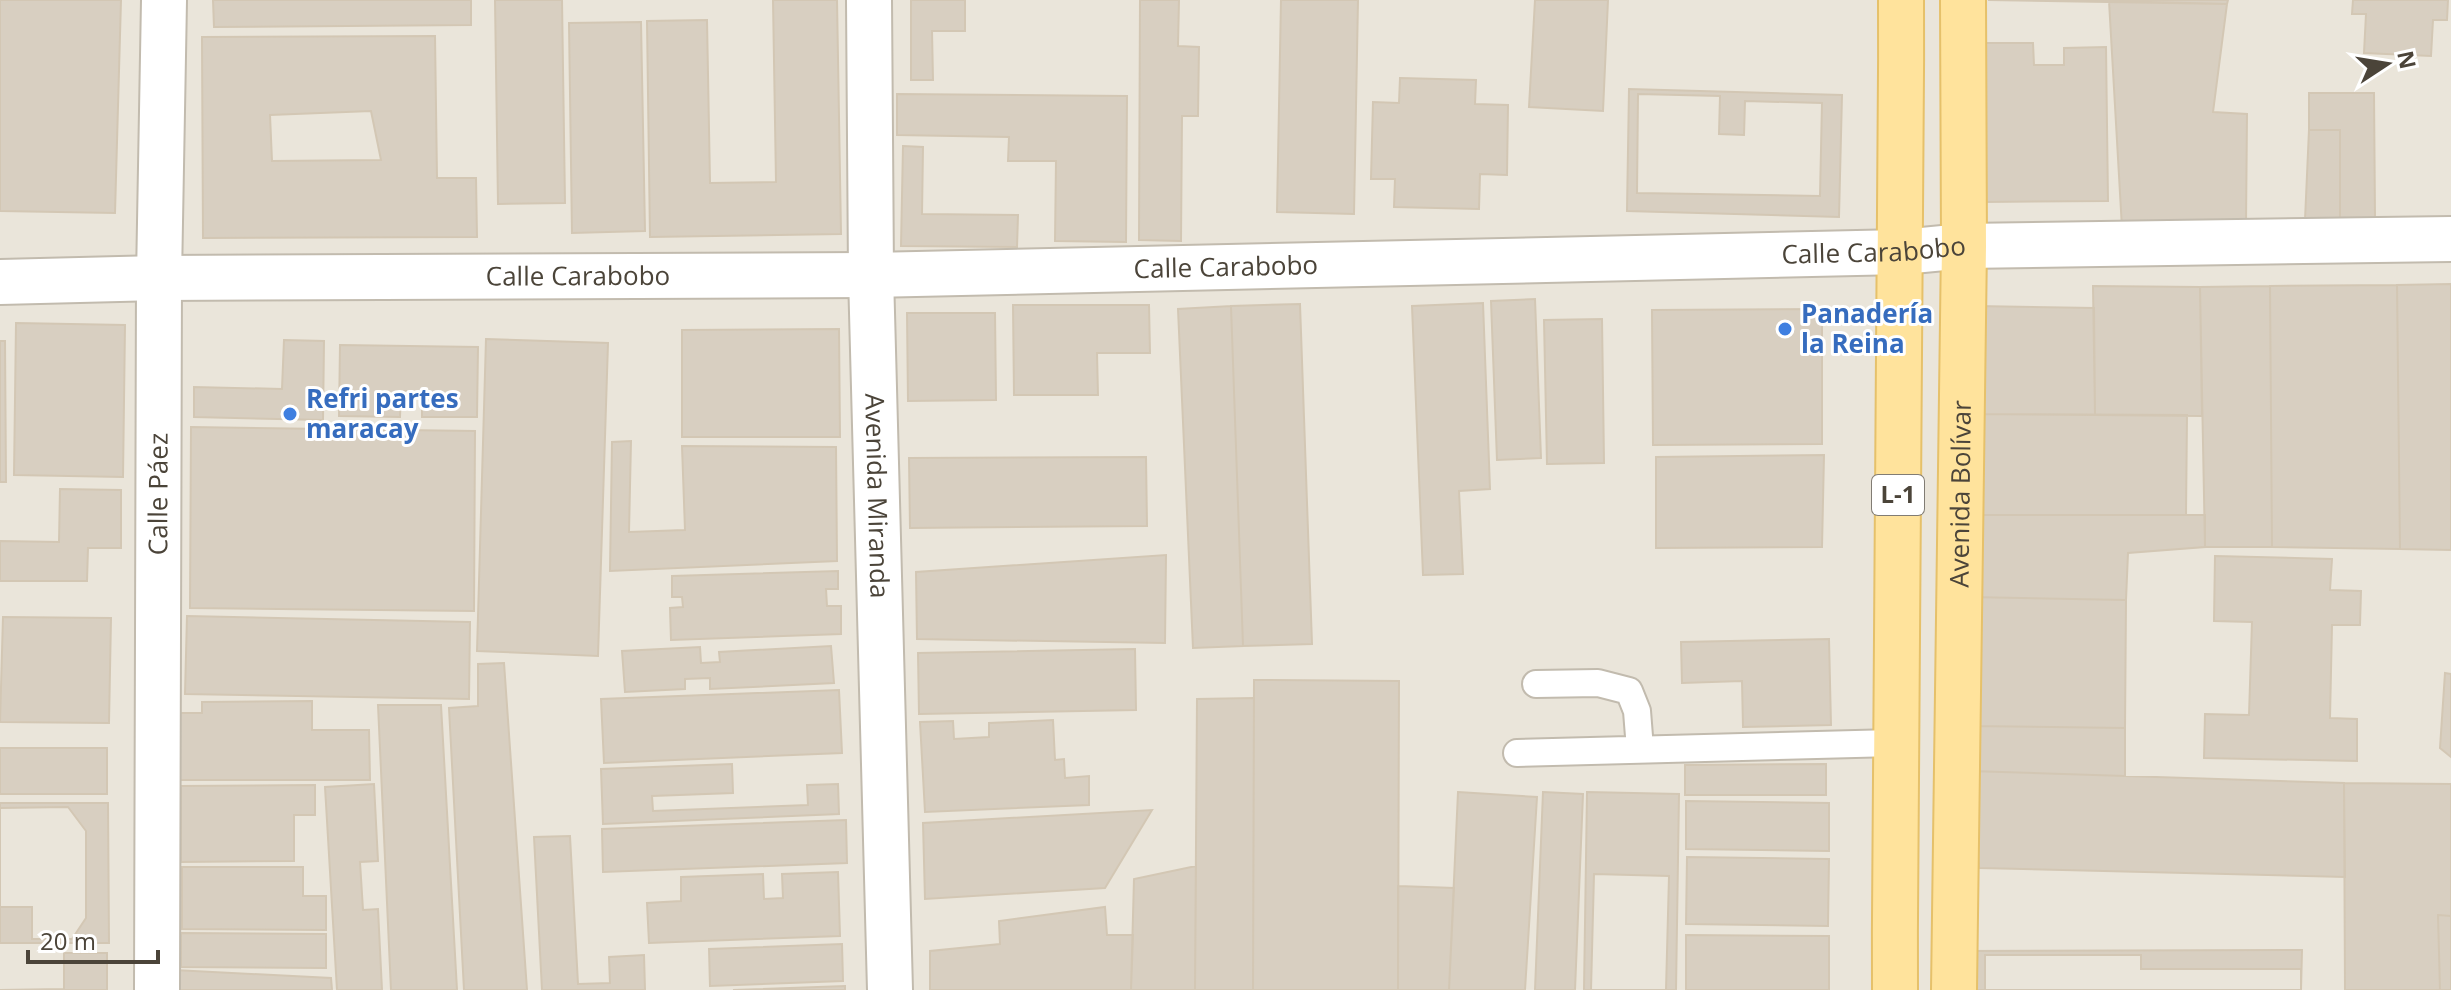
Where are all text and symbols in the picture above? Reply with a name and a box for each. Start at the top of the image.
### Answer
north arrow [2347,24,2427,104]
text: N [2391,48,2424,72]
street label: Calle Carabobo [1781,227,1967,272]
street label: Calle Carabobo [1133,246,1318,286]
street label: Calle Carabobo [486,257,670,294]
place label: Panadería la Reina [1801,295,1933,361]
marker: Panadería la Reina [1776,320,1794,338]
place label: Refri partes maracay [306,380,459,446]
street label: Avenida Miranda [857,393,899,599]
street label: Avenida Bolívar [1940,400,1979,588]
marker: Refri partes maracay [281,405,299,423]
street label: Calle Páez [139,433,176,555]
road number: L-1 [1872,475,1924,515]
scale bar [28,914,158,964]
text: 20 m [40,924,96,957]

